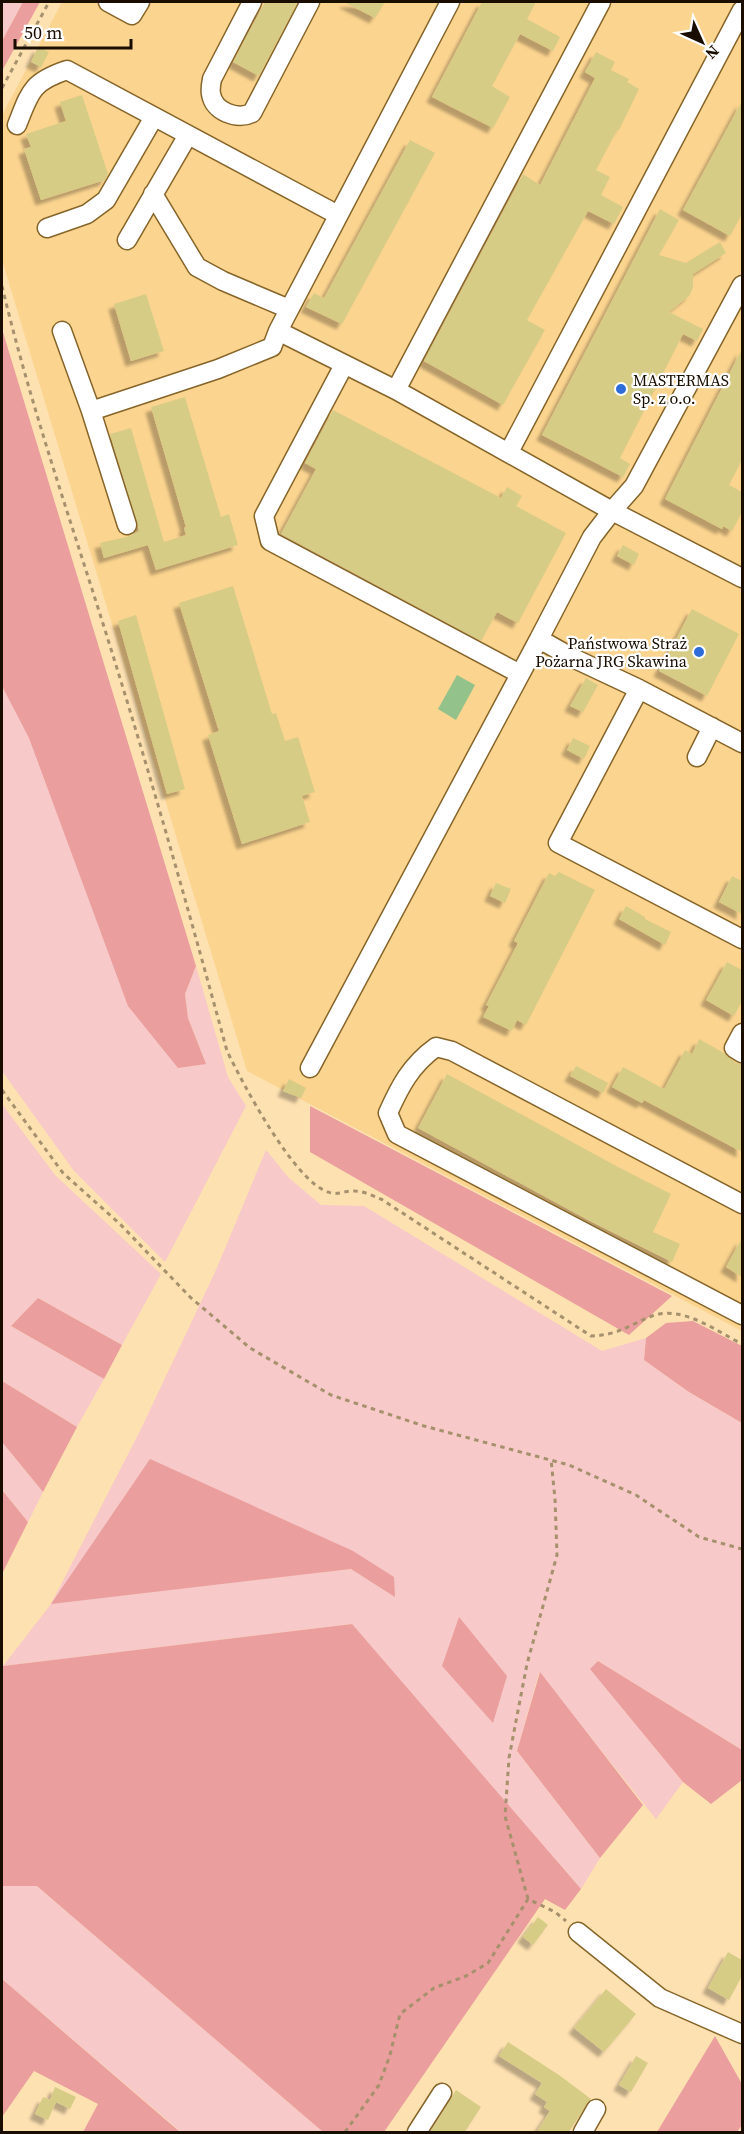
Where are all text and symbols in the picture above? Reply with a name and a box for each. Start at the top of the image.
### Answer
scale bar [15,12,130,50]
north arrow [672,12,732,72]
text: 50 m [24,20,62,45]
text: N [700,41,725,65]
place label: MASTERMAS Sp. z o.o. [633,369,729,409]
marker: MASTERMAS Sp. z o.o. [614,382,628,396]
place label: Państwowa Straż Pożarna JRG Skawina [535,632,688,672]
marker: Państwowa Straż Pożarna JRG Skawina [692,645,706,659]

